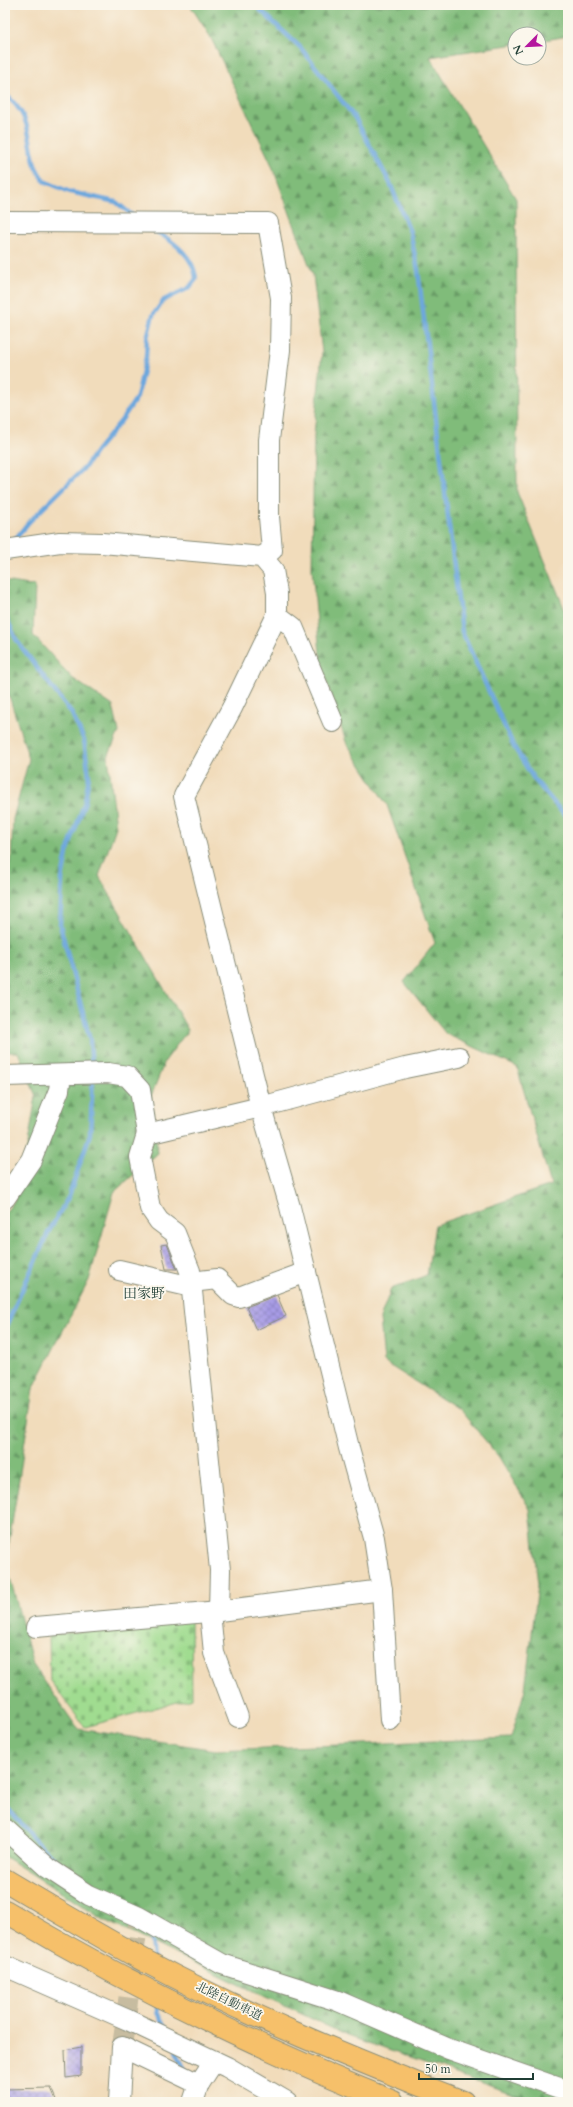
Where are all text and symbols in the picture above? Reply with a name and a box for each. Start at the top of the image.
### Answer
north arrow [507,26,547,66]
text: N [509,42,527,57]
district label: 田家野 [123,1284,165,1303]
street label: 北陸自動車道 [193,1978,265,2024]
scale bar [419,2055,533,2081]
text: 50 m [425,2061,452,2077]

